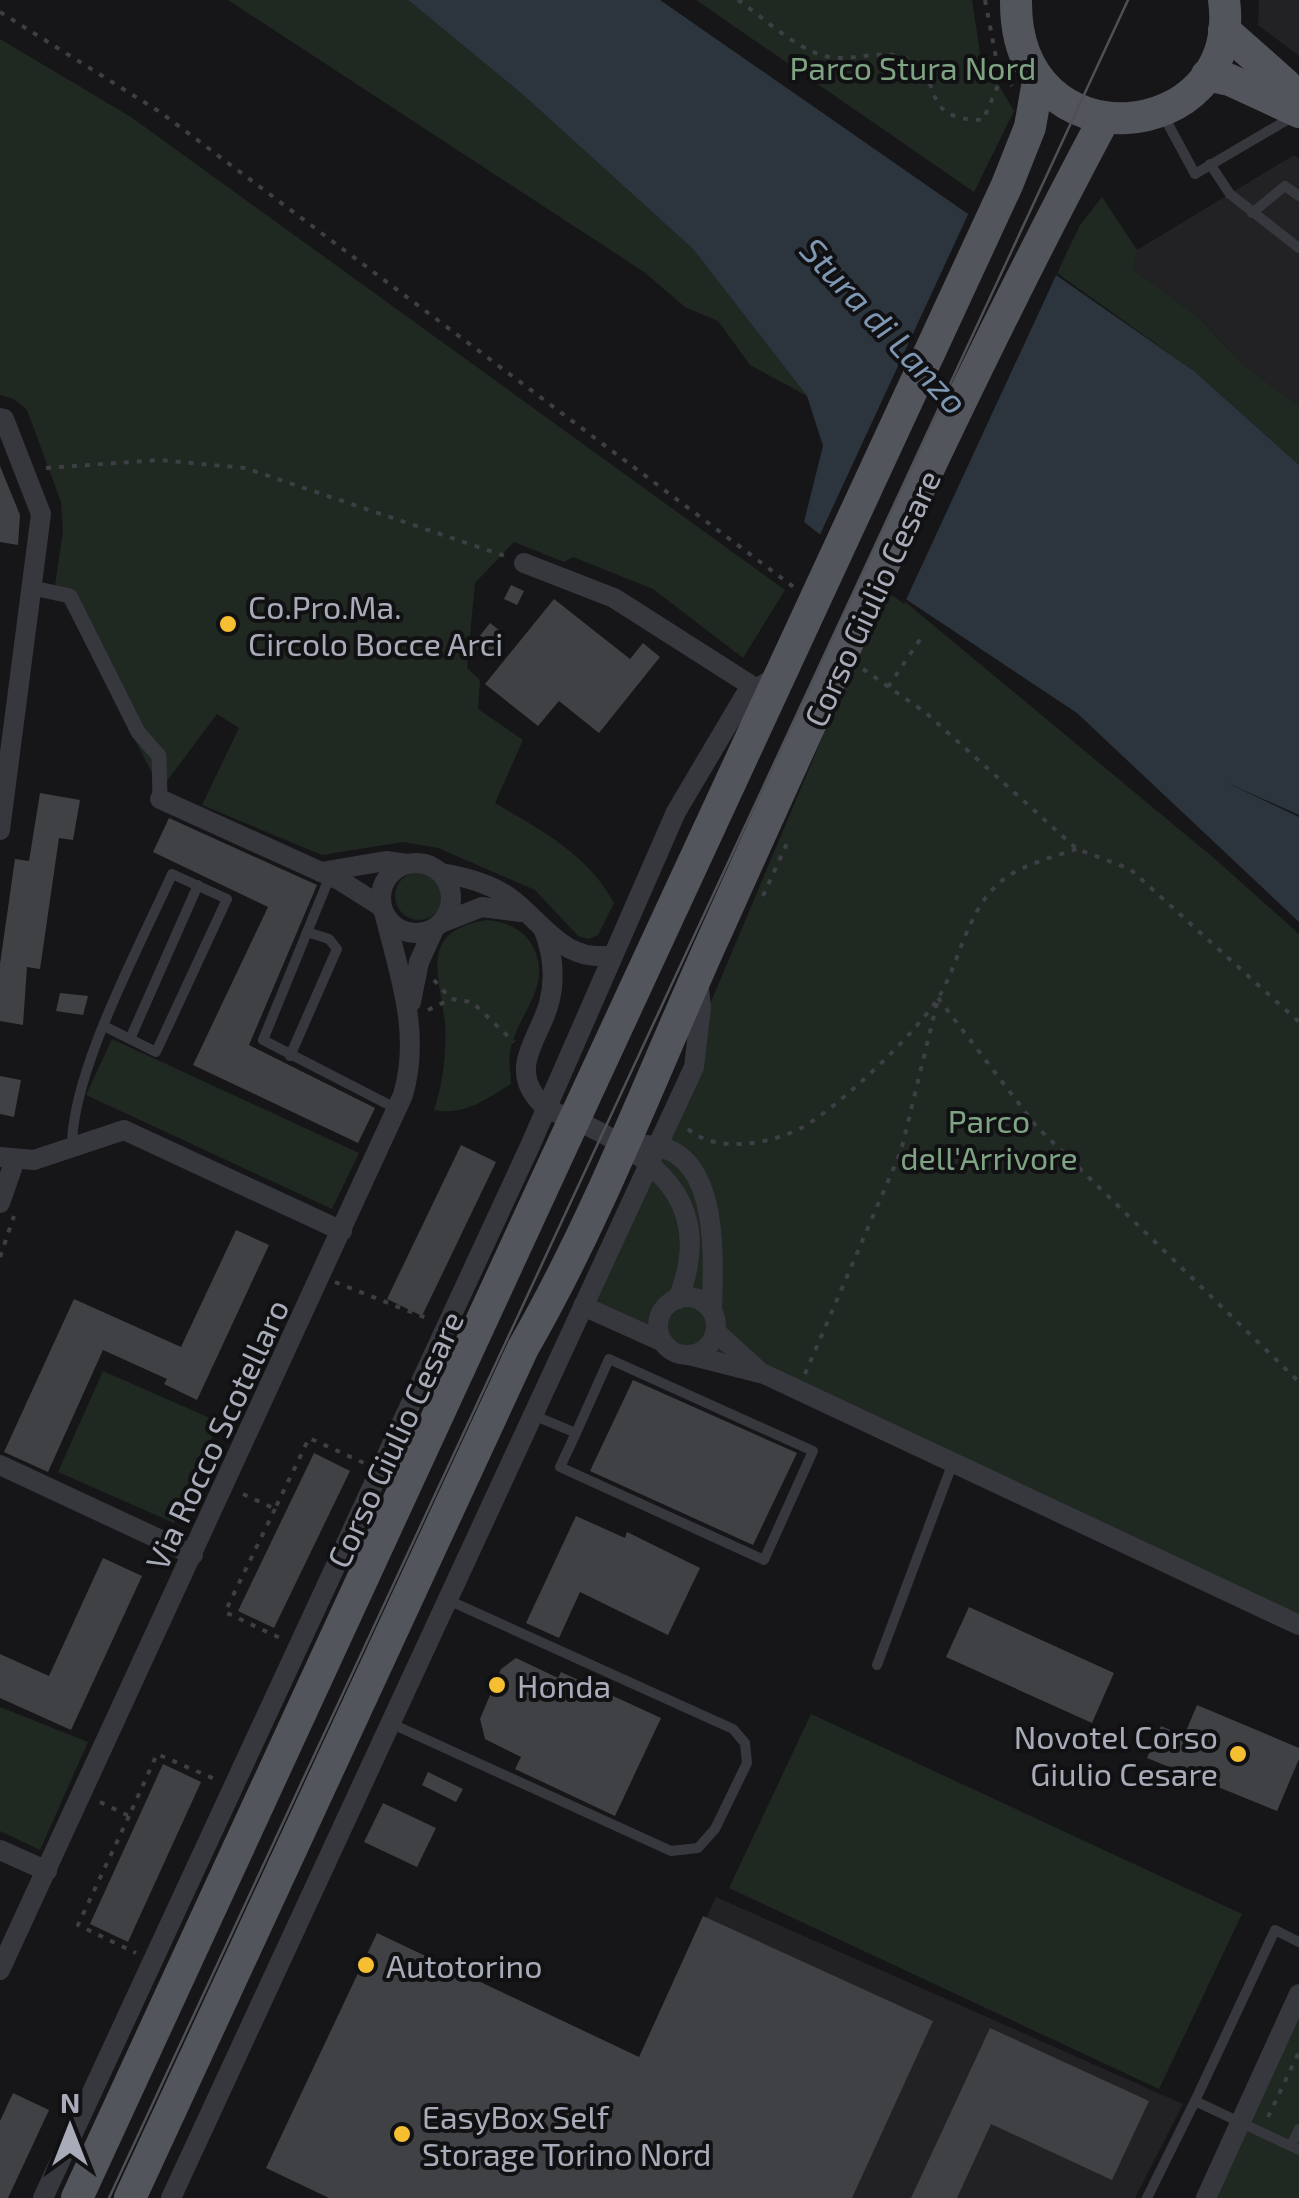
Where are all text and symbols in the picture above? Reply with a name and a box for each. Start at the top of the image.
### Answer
park label: Parco Stura Nord [790,48,1036,86]
water label: Stura di Lanzo [793,228,977,422]
street label: Corso Giulio Cesare [795,464,947,732]
place label: Co.Pro.Ma. Circolo Bocce Arci [248,587,503,662]
marker: Co.Pro.Ma. Circolo Bocce Arci [217,613,239,635]
park label: Parco dell'Arrivore [900,1101,1078,1176]
street label: Via Rocco Scotellaro [137,1293,295,1575]
street label: Corso Giulio Cesare [318,1305,470,1573]
place label: Honda [517,1666,611,1704]
marker: Honda [486,1674,508,1696]
place label: Novotel Corso Giulio Cesare [1014,1717,1218,1792]
marker: Novotel Corso Giulio Cesare [1227,1743,1249,1765]
place label: Autotorino [386,1946,542,1984]
marker: Autotorino [355,1954,377,1976]
north arrow [20,2078,120,2178]
text: N [60,2085,80,2119]
place label: EasyBox Self Storage Torino Nord [422,2097,711,2172]
marker: EasyBox Self Storage Torino Nord [391,2123,413,2145]

